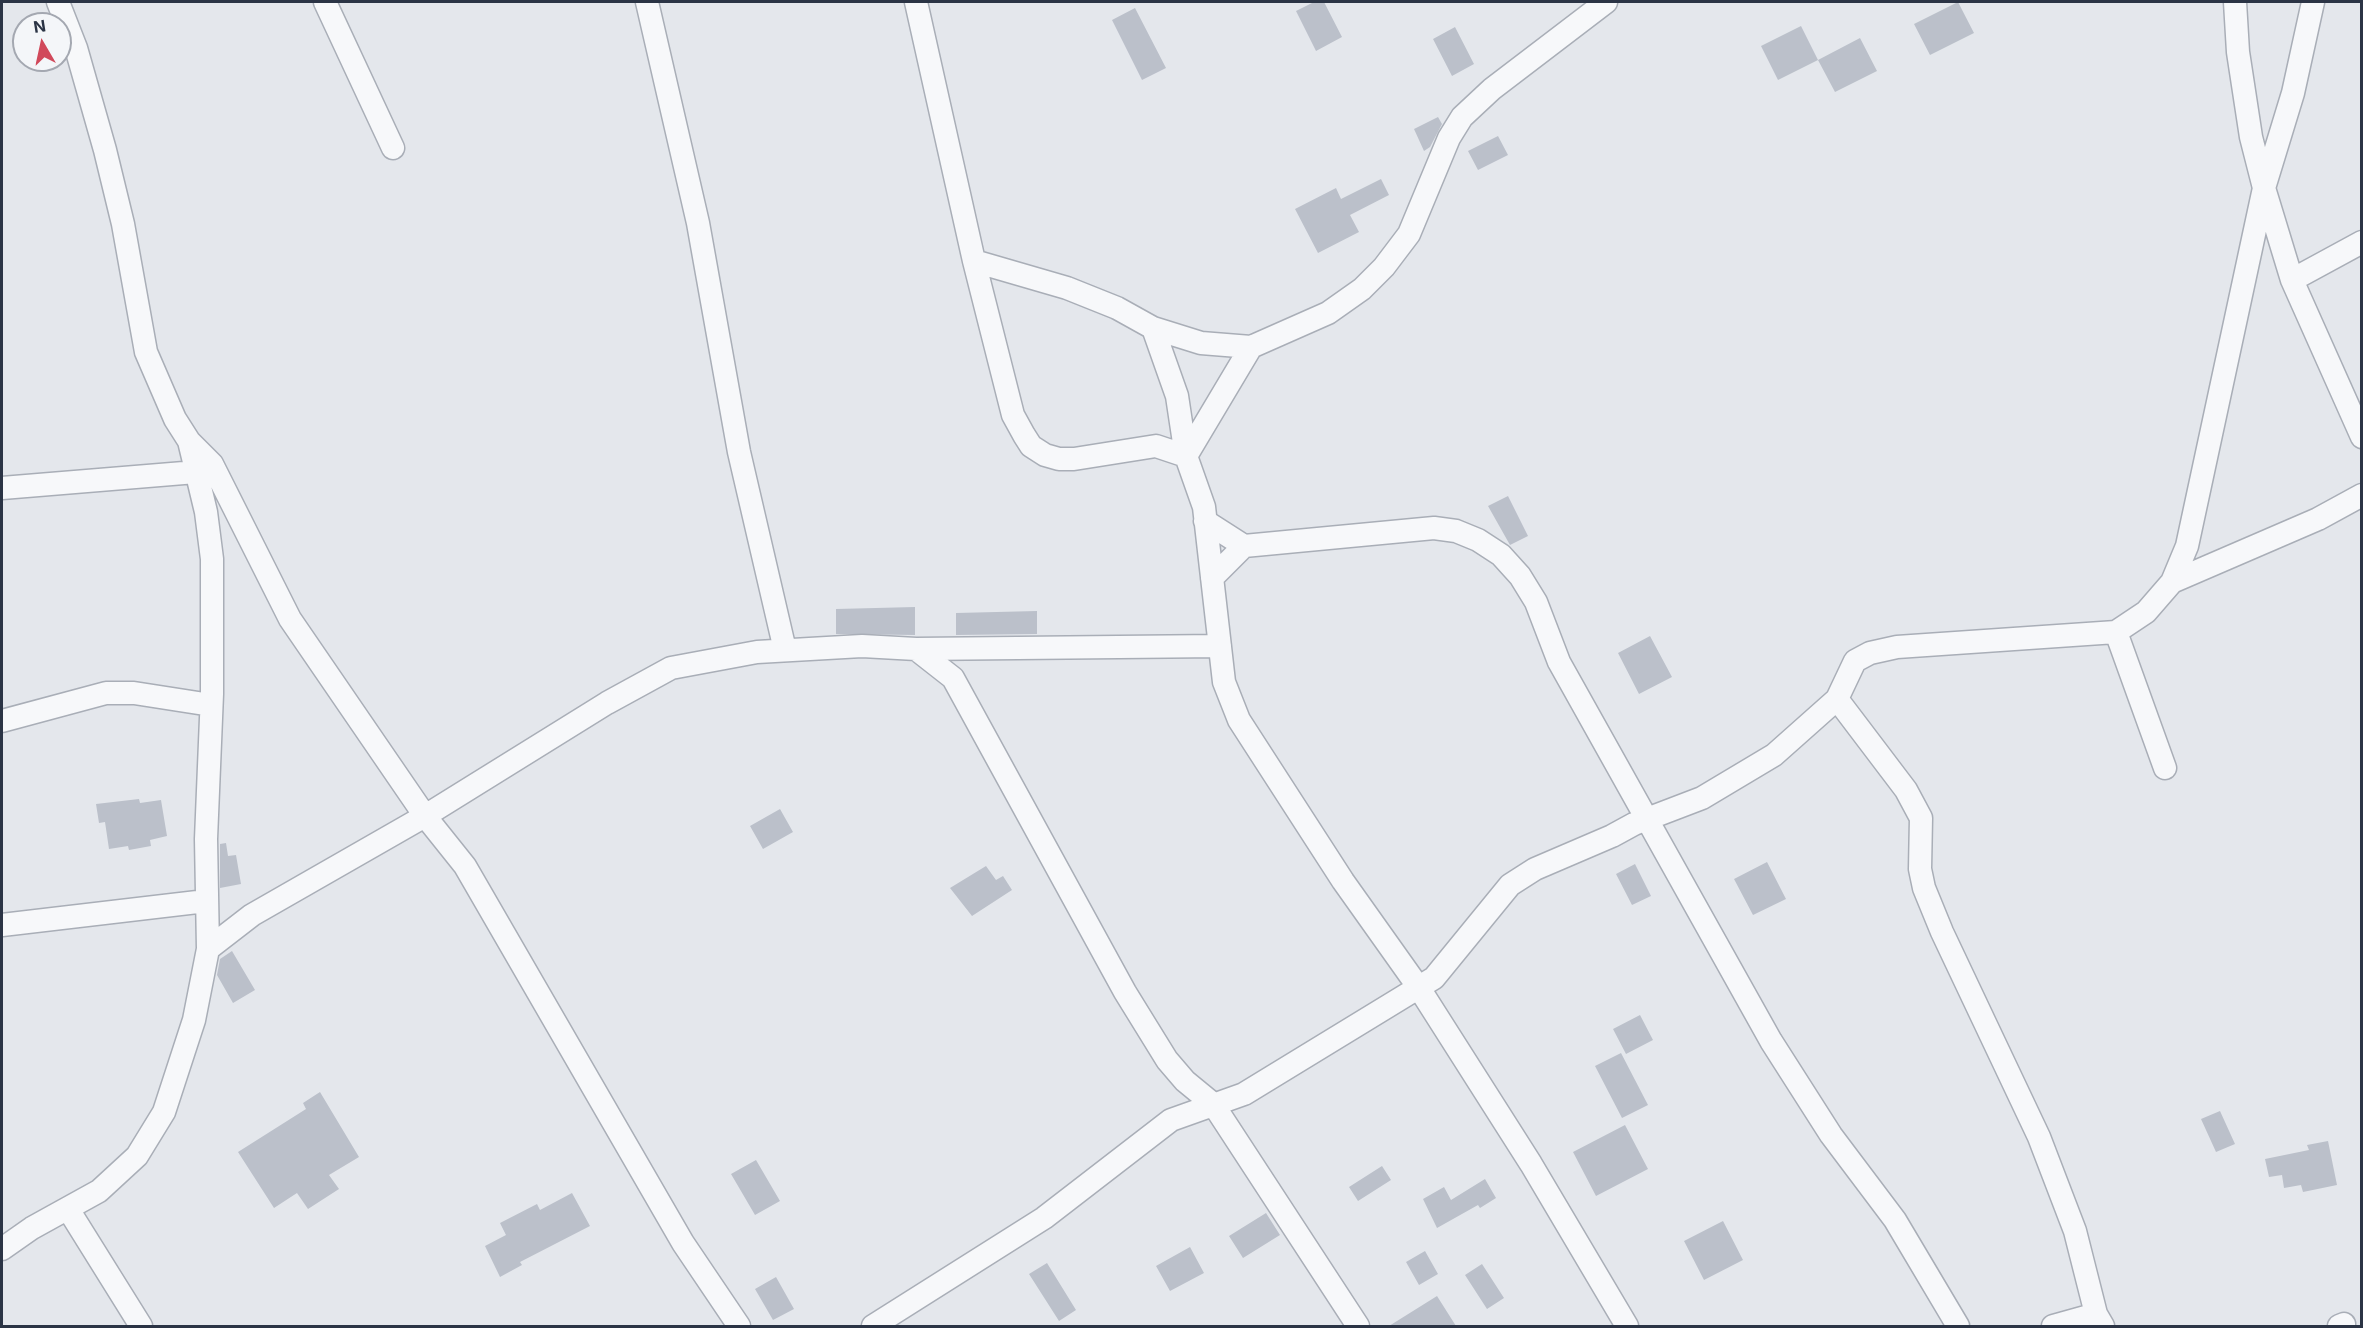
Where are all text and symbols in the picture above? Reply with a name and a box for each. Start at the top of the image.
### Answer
north arrow [12,12,72,72]
text: N [32,15,47,37]

